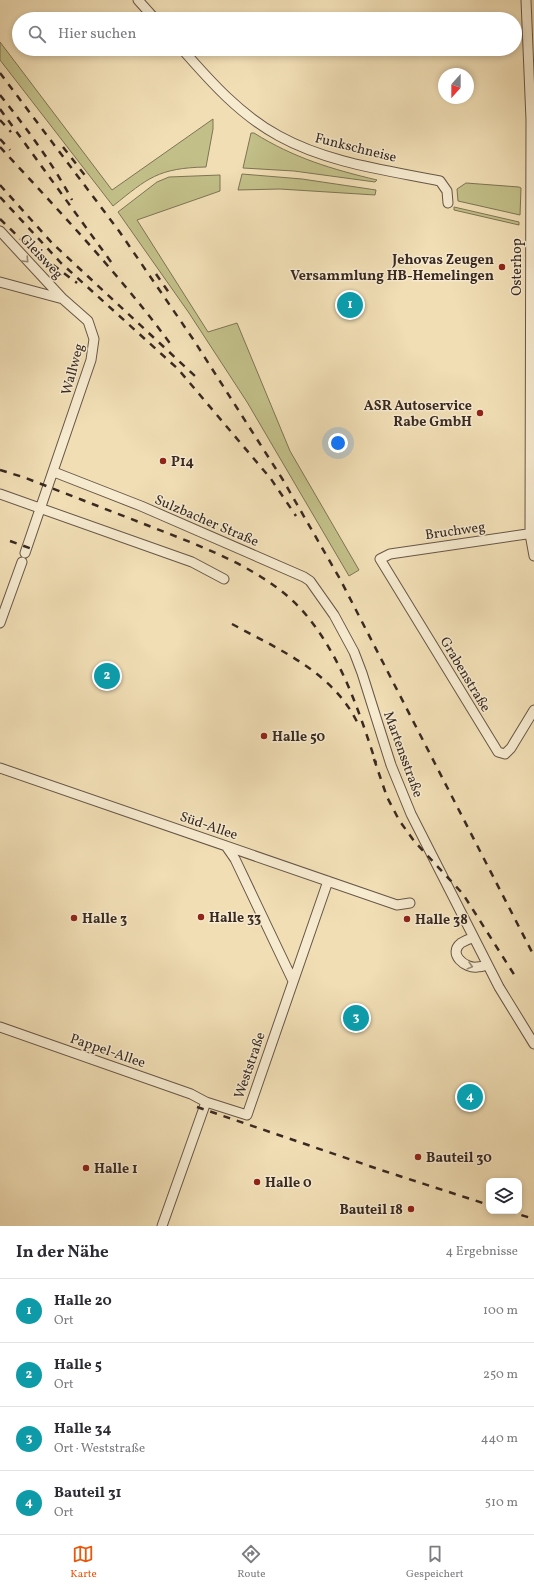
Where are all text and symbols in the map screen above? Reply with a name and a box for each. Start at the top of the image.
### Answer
search box [12,12,522,56]
icon: search [26,23,48,45]
text: Hier suchen [58,24,136,45]
north arrow [438,68,474,104]
street label: Funkschneise [313,129,399,168]
street label: Gleisweg [15,230,67,284]
street label: Osterhop [508,238,527,296]
place label: Jehovas Zeugen Versammlung HB-Hemelingen [290,251,494,286]
one-way arrow [22,255,29,263]
marker: Jehovas Zeugen Versammlung HB-Hemelingen [497,262,507,272]
pin: 1 [337,290,363,320]
street label: Wallweg [57,341,89,397]
place label: ASR Autoservice Rabe GmbH [364,397,472,432]
marker: ASR Autoservice Rabe GmbH [475,408,485,418]
your location [328,433,348,453]
place label: P14 [171,453,195,472]
marker: P14 [158,456,168,466]
street label: Sulzbacher Straße [151,491,262,552]
street label: Bruchweg [424,518,487,545]
street label: Grabenstraße [435,634,495,716]
pin: 2 [94,661,120,691]
street label: Martensstraße [378,709,427,801]
place label: Halle 50 [272,728,326,747]
marker: Halle 50 [259,731,269,741]
street label: Süd-Allee [177,808,240,845]
place label: Halle 33 [209,909,261,928]
place label: Halle 3 [82,910,127,929]
place label: Halle 38 [415,911,468,930]
marker: Halle 33 [196,912,206,922]
marker: Halle 3 [69,913,79,923]
marker: Halle 38 [402,914,412,924]
one-way arrow [467,961,474,969]
pin: 3 [343,1003,369,1033]
street label: Weststraße [230,1029,271,1101]
street label: Pappel-Allee [67,1030,148,1073]
pin: 4 [457,1082,483,1112]
place label: Bauteil 30 [426,1149,492,1168]
marker: Bauteil 30 [413,1152,423,1162]
place label: Halle 1 [94,1160,138,1179]
marker: Halle 1 [81,1163,91,1173]
place label: Halle 0 [265,1174,312,1193]
marker: Halle 0 [252,1177,262,1187]
map controls [486,1178,522,1214]
button: layers [486,1178,522,1214]
place label: Bauteil 18 [339,1201,403,1220]
marker: Bauteil 18 [406,1204,416,1214]
text: In der Nähe [16,1241,109,1264]
text: 4 Ergebnisse [445,1243,518,1261]
text: Halle 20 [54,1291,112,1312]
text: 1 [26,1302,32,1320]
text: 100 m [483,1302,518,1320]
text: Ort [54,1312,74,1330]
text: Halle 5 [54,1355,102,1376]
text: 2 [26,1366,32,1384]
text: 250 m [483,1366,518,1384]
text: Ort [54,1376,74,1394]
text: Halle 34 [54,1419,111,1440]
text: 3 [26,1430,32,1448]
text: 440 m [481,1430,518,1448]
text: Ort · Weststraße [54,1440,145,1458]
text: Bauteil 31 [54,1483,122,1504]
text: 4 [25,1494,33,1512]
text: 510 m [485,1494,518,1512]
text: Ort [54,1504,74,1522]
tab: Karte [70,1543,97,1582]
tab: Route [237,1543,266,1582]
tab: Gespeichert [406,1543,464,1582]

